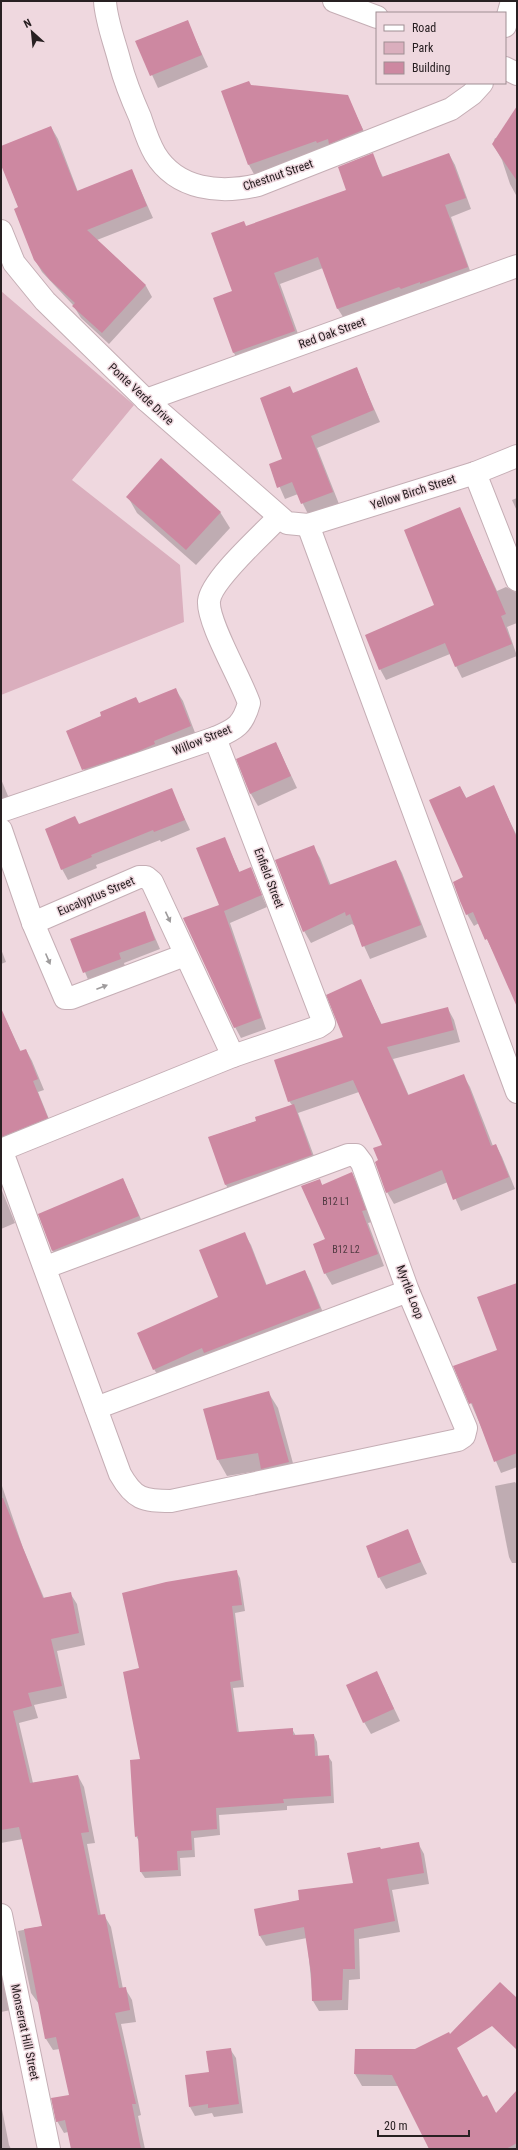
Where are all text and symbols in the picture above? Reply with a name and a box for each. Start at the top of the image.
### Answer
north arrow [12,12,52,52]
legend [376,12,506,84]
text: N [22,16,34,31]
text: Road [412,21,436,35]
text: Park [412,41,434,55]
text: Building [412,61,450,75]
street label: Chestnut Street [241,156,315,194]
street label: Red Oak Street [297,314,368,352]
street label: Ponte Verde Drive [105,360,177,428]
street label: Yellow Birch Street [369,472,458,512]
street label: Willow Street [171,722,234,758]
street label: Enfield Street [251,846,287,910]
street label: Eucalyptus Street [55,873,137,919]
one-way arrow [165,912,171,923]
one-way arrow [45,954,51,966]
one-way arrow [96,983,108,989]
house number: B12 L1 [322,1196,350,1207]
house number: B12 L2 [332,1244,360,1255]
street label: Myrtle Loop [393,1263,427,1321]
street label: Monserrat Hill Street [8,1983,42,2082]
scale bar [378,2112,469,2138]
text: 20 m [384,2119,408,2133]

